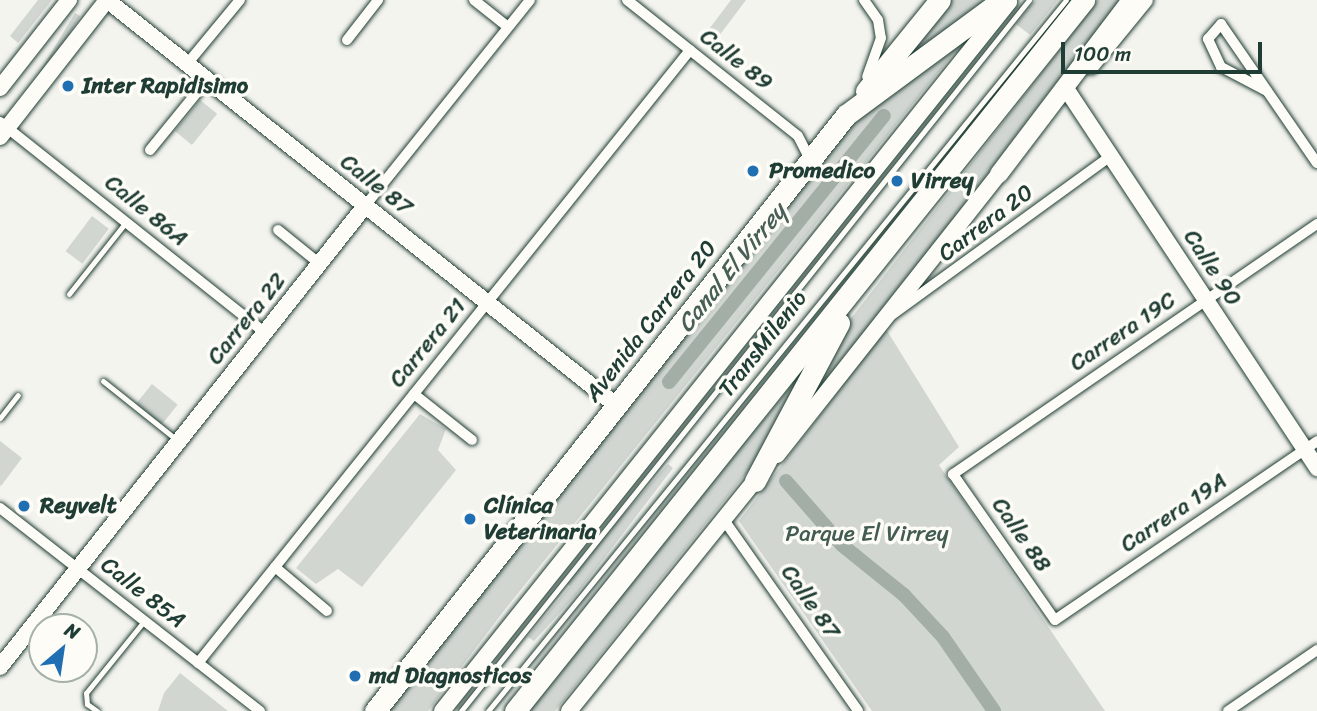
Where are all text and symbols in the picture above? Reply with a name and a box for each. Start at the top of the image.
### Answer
street label: Calle 89 [694,23,778,97]
scale bar [1065,28,1266,72]
text: 100 m [1074,35,1131,73]
place label: Inter Rapidisimo [82,72,248,100]
marker: Inter Rapidisimo [60,78,76,94]
street label: Calle 87 [334,148,418,222]
place label: Promedico [769,157,875,185]
marker: Promedico [743,161,763,181]
place label: Virrey [911,167,973,195]
street label: Calle 86A [99,169,193,253]
marker: Virrey [889,173,905,189]
street label: Carrera 20 [933,178,1039,268]
water label: Canal El Virrey [672,198,792,338]
street label: Calle 90 [1177,225,1247,311]
street label: Avenida Carrera 20 [579,235,723,407]
street label: Carrera 22 [202,268,292,370]
street label: TransMilenio [713,285,813,403]
street label: Carrera 19C [1065,286,1181,378]
street label: Carrera 21 [384,293,472,393]
street label: Carrera 19A [1115,467,1233,559]
place label: Reyvelt [40,492,117,520]
place label: Clínica Veterinaria [484,492,597,546]
street label: Calle 88 [985,492,1057,578]
marker: Reyvelt [14,496,34,516]
marker: Clínica Veterinaria [462,511,478,527]
park label: Parque El Virrey [785,520,949,548]
street label: Calle 85A [95,551,191,635]
street label: Calle 87 [775,560,845,644]
north arrow [28,613,98,683]
text: N [59,613,86,649]
place label: md Diagnosticos [369,662,530,690]
marker: md Diagnosticos [347,668,363,684]

